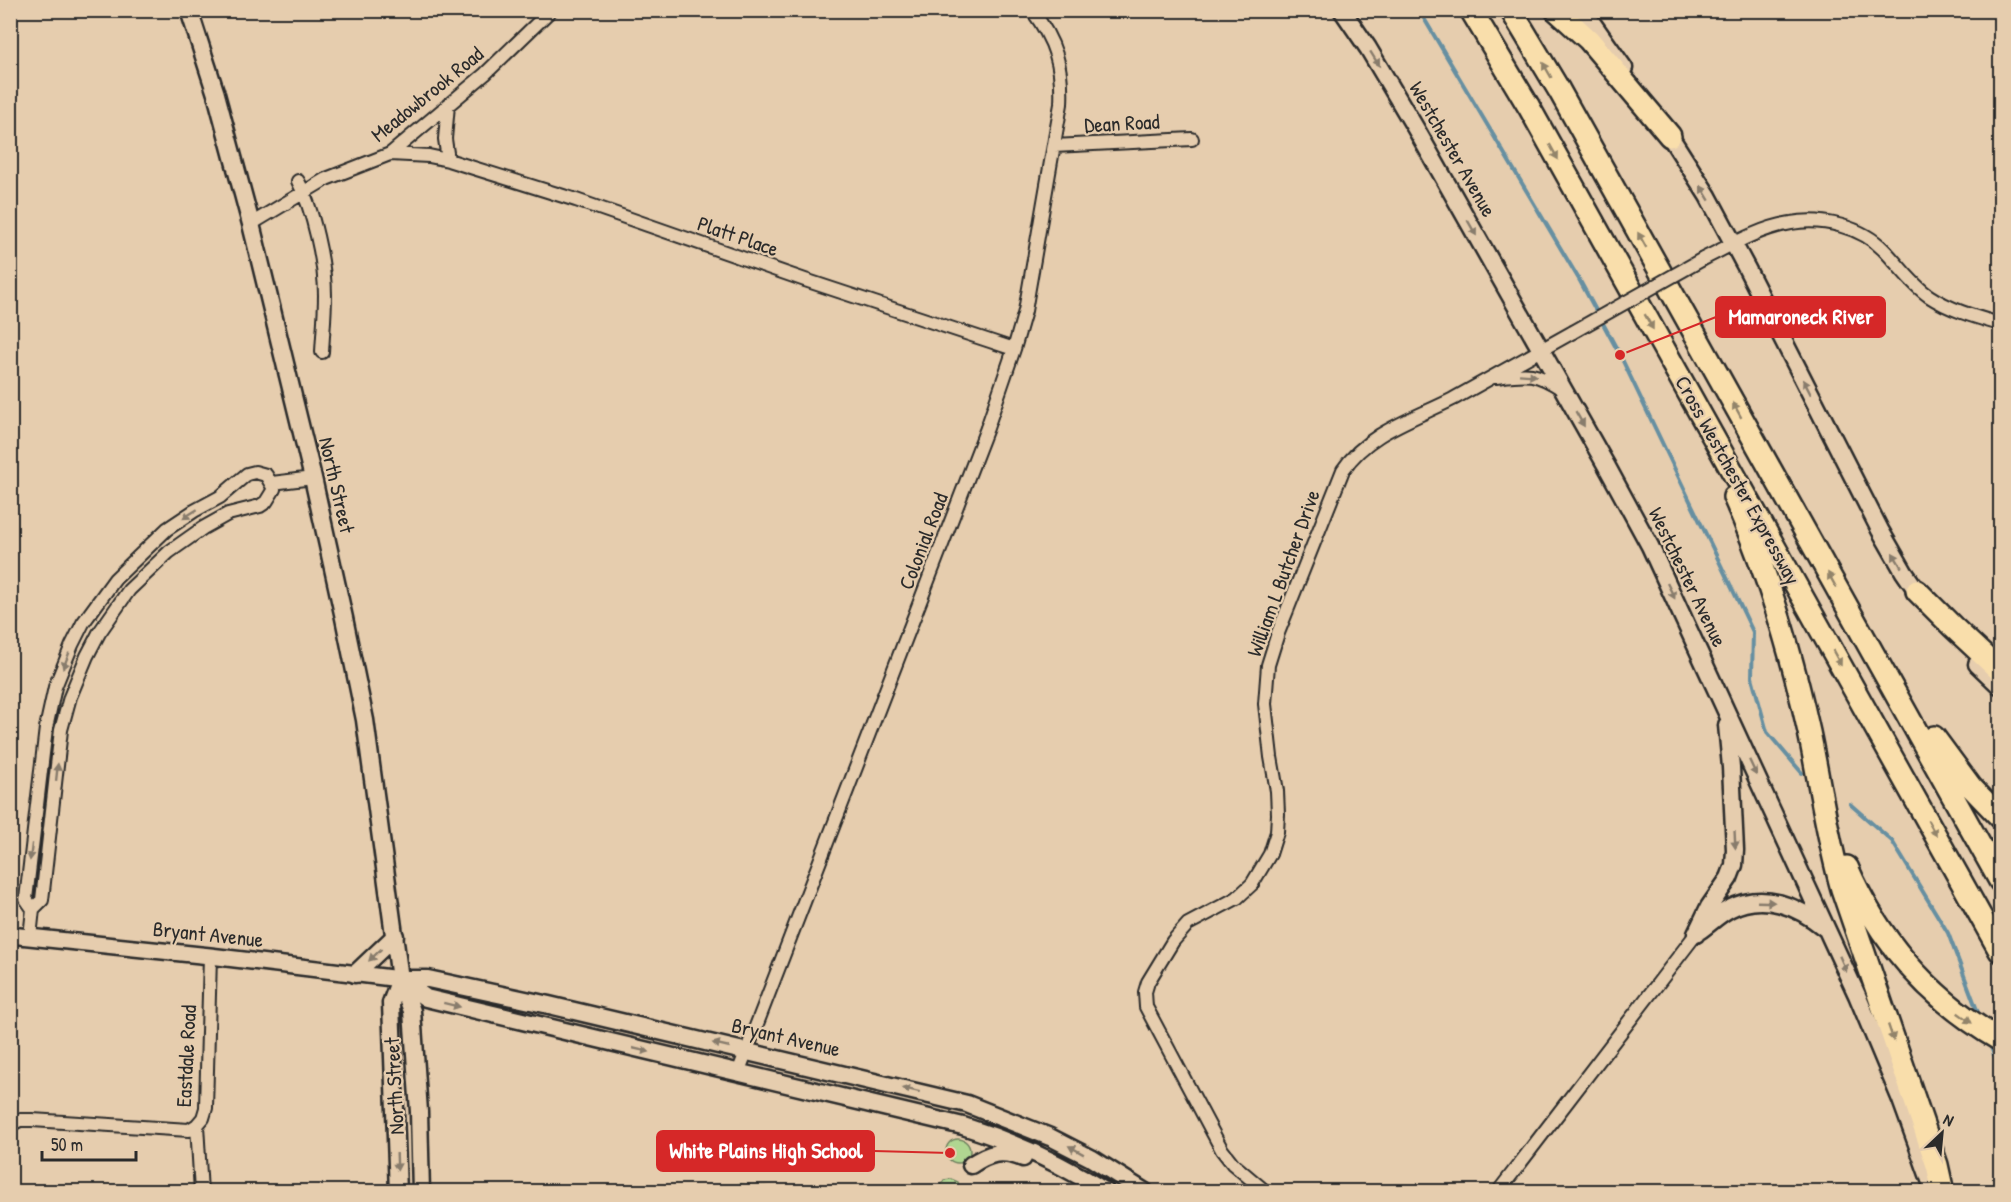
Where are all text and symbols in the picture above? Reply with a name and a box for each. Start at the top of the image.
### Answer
street label: Meadowbrook Road [365,40,489,148]
one-way arrow [1369,51,1380,67]
one-way arrow [1542,61,1552,78]
street label: Westchester Avenue [1402,76,1504,222]
street label: Dean Road [1084,107,1160,139]
one-way arrow [1549,143,1559,160]
one-way arrow [1700,185,1711,201]
street label: Platt Place [694,209,782,263]
one-way arrow [1467,220,1477,237]
one-way arrow [1637,231,1647,248]
callout: Mamaroneck River [1716,297,1885,337]
text: Mamaroneck River [1728,301,1874,331]
one-way arrow [1644,314,1654,331]
one-way arrow [1519,370,1538,380]
street label: Cross Westchester Expressway [1668,370,1808,590]
one-way arrow [1802,379,1812,396]
one-way arrow [1732,401,1742,418]
one-way arrow [1575,411,1585,428]
street label: North Street [312,434,362,537]
street label: William L Butcher Drive [1239,486,1327,660]
street label: Colonial Road [891,489,955,593]
street label: Westchester Avenue [1642,502,1734,652]
one-way arrow [181,509,198,520]
one-way arrow [1891,552,1902,568]
one-way arrow [1828,572,1838,589]
one-way arrow [1667,582,1676,599]
one-way arrow [1832,650,1842,667]
one-way arrow [61,652,71,670]
one-way arrow [1748,759,1758,777]
one-way arrow [52,762,61,781]
one-way arrow [1927,820,1937,837]
one-way arrow [1730,830,1739,849]
one-way arrow [26,842,36,861]
one-way arrow [1756,897,1775,906]
street label: Bryant Avenue [151,914,265,954]
one-way arrow [368,948,383,961]
one-way arrow [1838,956,1848,974]
one-way arrow [443,1000,461,1010]
street label: Eastdale Road [169,1004,203,1108]
street label: Bryant Avenue [729,1010,843,1064]
one-way arrow [1957,1012,1973,1024]
one-way arrow [1887,1024,1897,1042]
street label: North Street [377,1036,411,1135]
one-way arrow [711,1040,730,1049]
one-way arrow [632,1046,651,1056]
one-way arrow [902,1084,920,1094]
north arrow [1912,1103,1972,1163]
text: N [1940,1108,1958,1131]
scale bar [42,1124,136,1162]
callout: White Plains High School [657,1131,874,1171]
text: 50 m [51,1132,83,1157]
text: White Plains High School [669,1135,864,1166]
one-way arrow [1067,1145,1084,1155]
one-way arrow [392,1153,401,1172]

